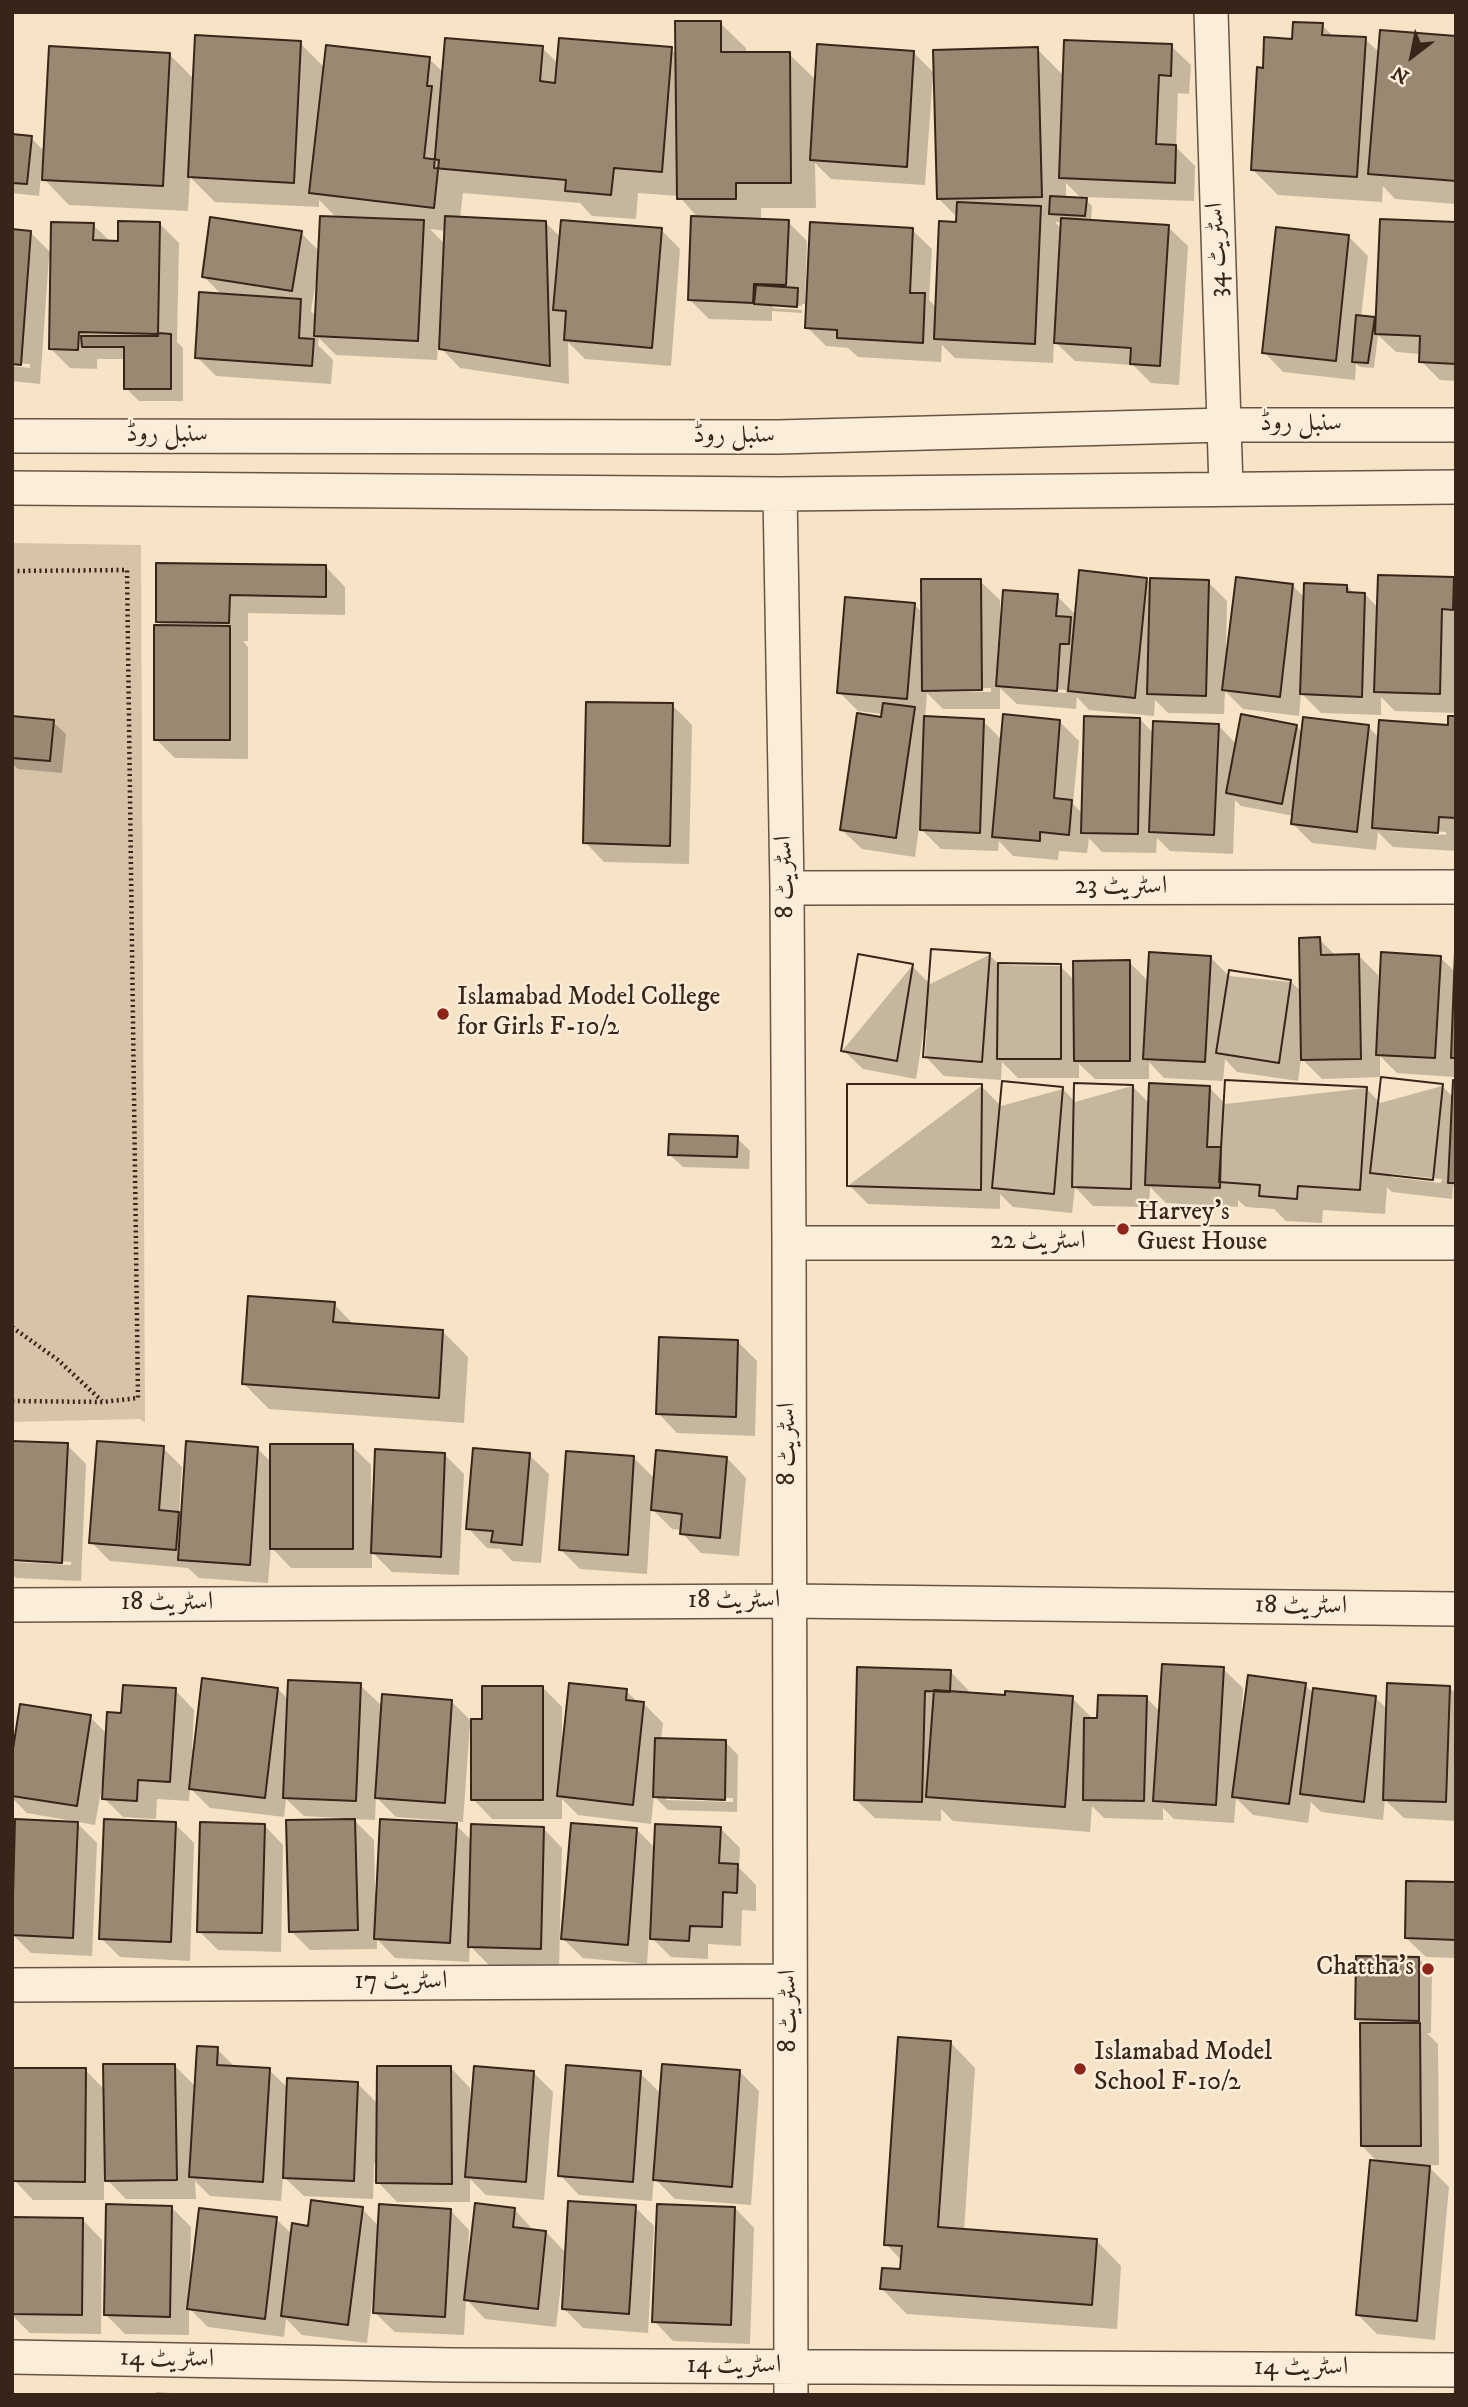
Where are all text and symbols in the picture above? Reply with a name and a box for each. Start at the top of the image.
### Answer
north arrow [1377,21,1447,91]
text: N [1388,60,1413,88]
street label: اسٹریٹ 34 [1201,202,1235,298]
street label: سنبل روڈ [1260,409,1342,441]
street label: سنبل روڈ [126,420,208,452]
street label: سنبل روڈ [693,421,775,453]
street label: اسٹریٹ 8 [770,835,802,919]
street label: اسٹریٹ 23 [1075,872,1167,904]
place label: Islamabad Model College for Girls F-10/2 [457,983,720,1044]
marker: Islamabad Model College for Girls F-10/2 [435,1006,451,1022]
place label: Harvey's Guest House [1137,1198,1267,1260]
marker: Harvey's Guest House [1115,1221,1131,1237]
street label: اسٹریٹ 22 [990,1227,1086,1259]
street label: اسٹریٹ 8 [773,1402,805,1486]
street label: اسٹریٹ 18 [688,1586,780,1618]
street label: اسٹریٹ 18 [121,1588,213,1620]
street label: اسٹریٹ 18 [1254,1591,1348,1623]
place label: Chattha's [1316,1953,1414,1985]
marker: Chattha's [1420,1961,1436,1977]
street label: اسٹریٹ 17 [354,1967,448,1999]
street label: اسٹریٹ 8 [774,1969,806,2053]
place label: Islamabad Model School F-10/2 [1094,2038,1272,2100]
marker: Islamabad Model School F-10/2 [1072,2061,1088,2077]
street label: اسٹریٹ 14 [119,2344,215,2376]
street label: اسٹریٹ 14 [687,2351,781,2383]
street label: اسٹریٹ 14 [1254,2353,1348,2385]

